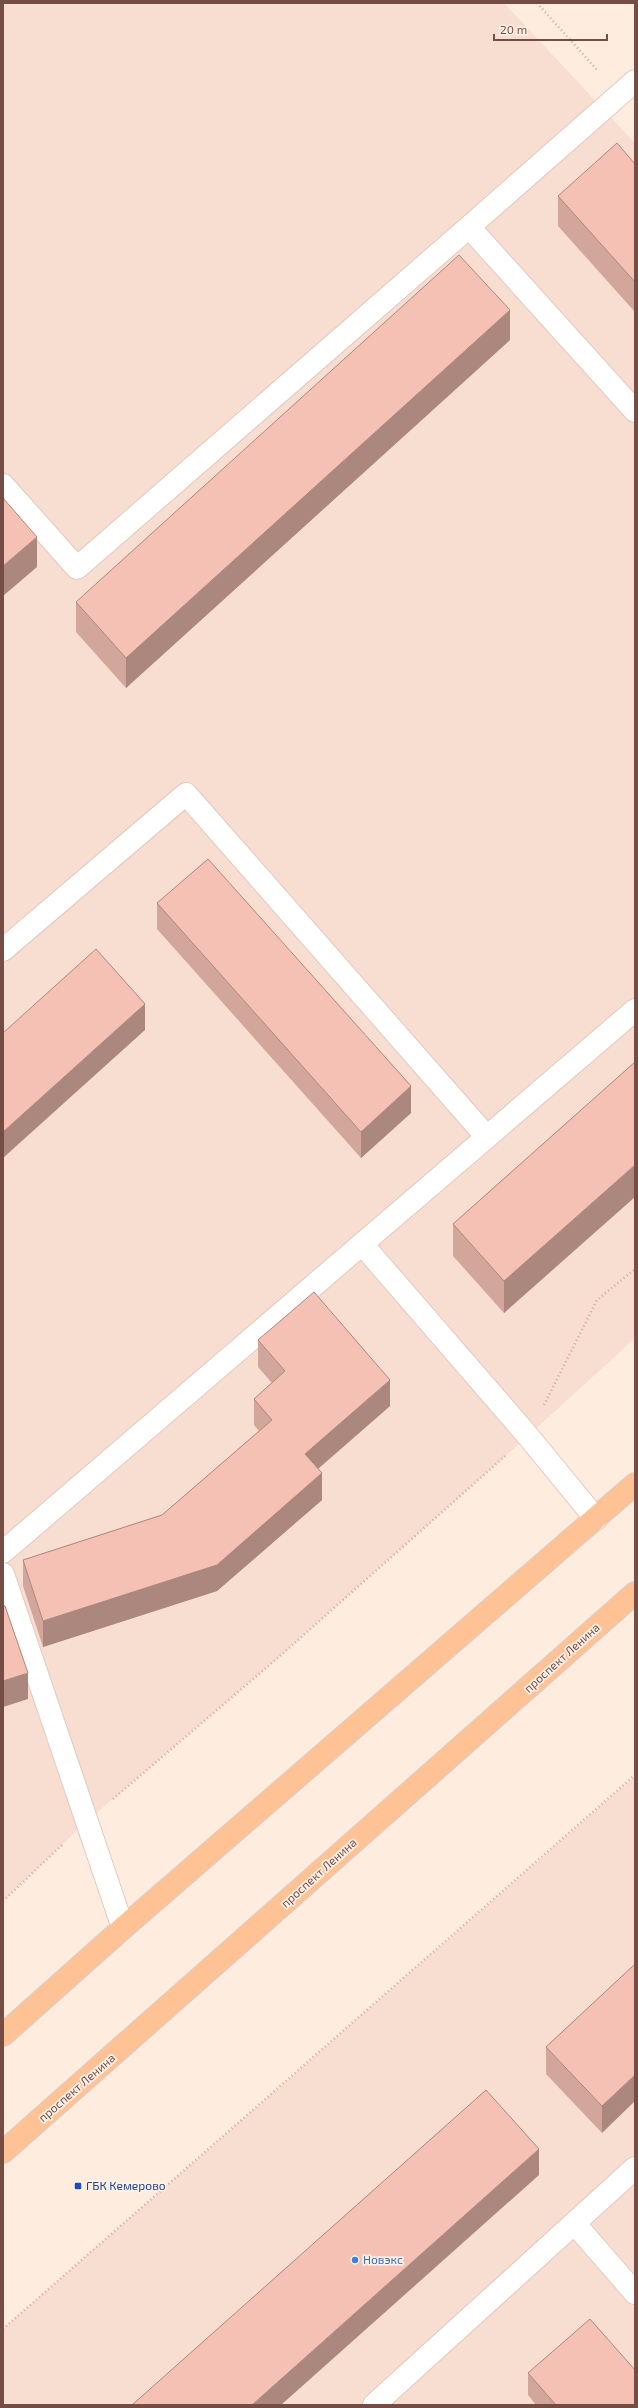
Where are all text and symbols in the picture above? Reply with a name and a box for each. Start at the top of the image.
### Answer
scale bar [494,16,607,42]
text: 20 m [500,22,527,36]
street label: проспект Ленина [521,1620,602,1695]
street label: проспект Ленина [278,1835,359,1910]
street label: проспект Ленина [35,2050,118,2124]
place label: ГБК Кемерово [86,2178,166,2192]
marker: ГБК Кемерово [73,2181,83,2191]
place label: Новэкс [363,2252,403,2266]
marker: Новэкс [350,2255,360,2265]

